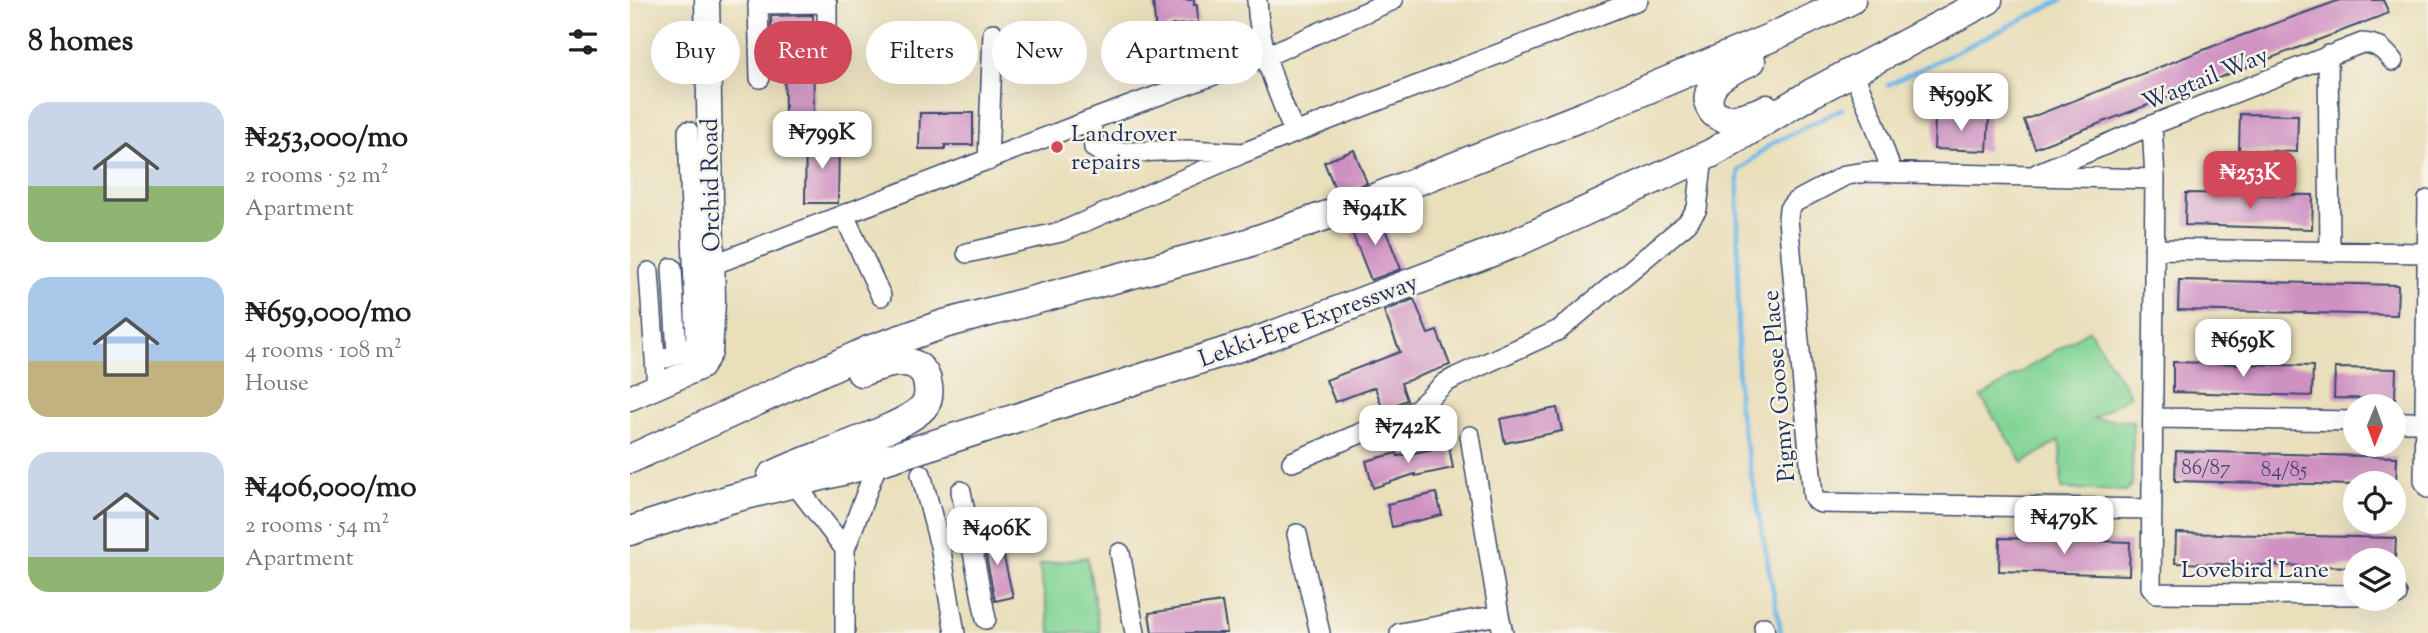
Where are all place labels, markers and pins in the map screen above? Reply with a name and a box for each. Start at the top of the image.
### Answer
pin: ₦599K [1912,74,2010,133]
pin: ₦799K [773,111,871,171]
place label: Landrover repairs [1071,118,1177,180]
marker: Landrover repairs [1049,139,1065,155]
pin: ₦253K [2201,152,2299,211]
pin: ₦941K [1326,188,1424,247]
pin: ₦659K [2194,320,2292,379]
pin: ₦742K [1359,406,1457,465]
pin: ₦479K [2015,496,2113,556]
pin: ₦406K [948,508,1046,567]

